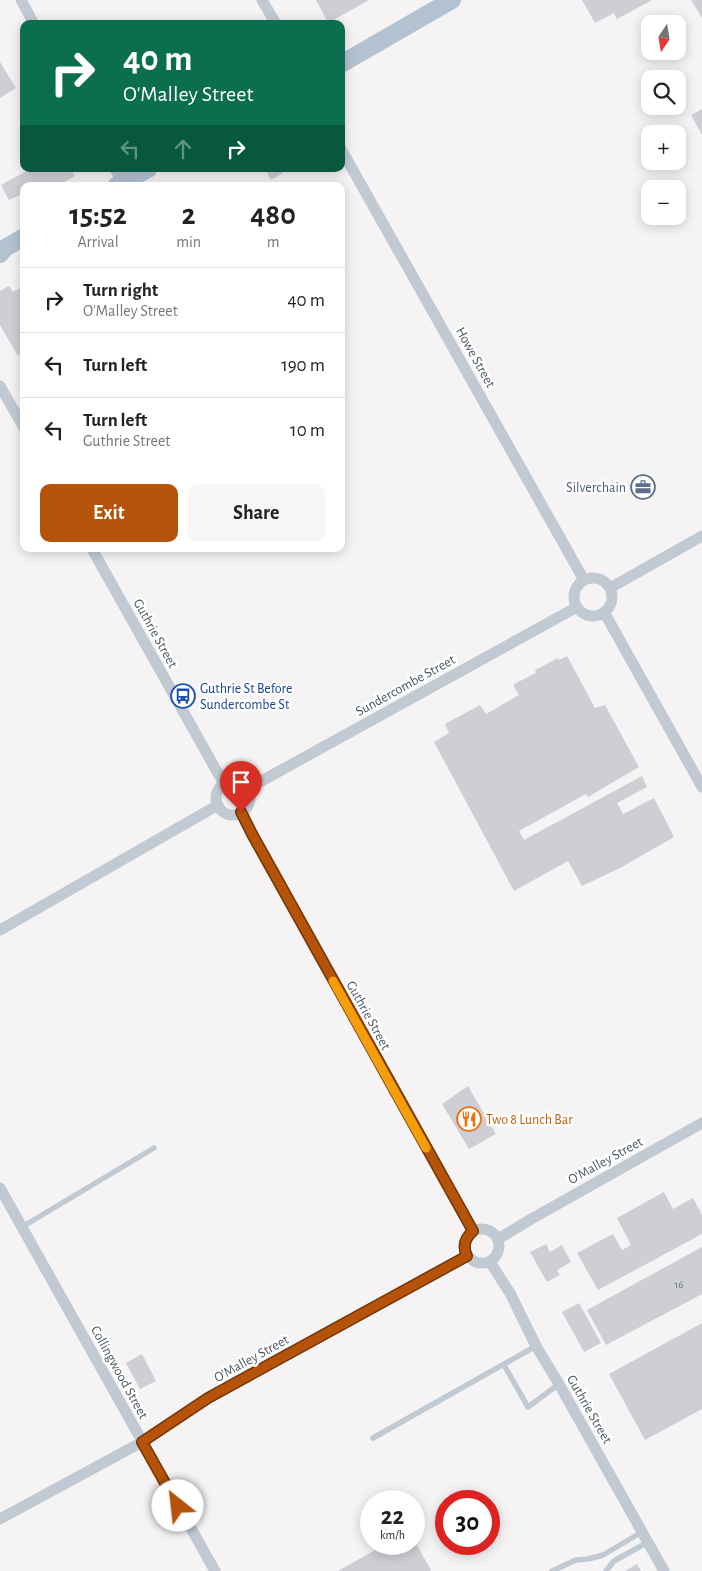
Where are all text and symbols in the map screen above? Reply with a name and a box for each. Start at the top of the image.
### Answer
north arrow [641,15,686,60]
map controls [641,15,686,225]
icon: right [40,40,105,105]
text: 40 m [123,42,192,77]
button: search [641,70,686,115]
text: O'Malley Street [123,83,253,105]
button: + [641,125,686,170]
icon: left [116,135,144,163]
icon: ahead [169,135,197,163]
icon: right [222,135,250,163]
button: − [641,180,686,225]
text: 15:52 [69,200,127,230]
text: 2 [182,200,196,230]
text: 480 [250,200,296,230]
text: Arrival [78,234,119,250]
text: min [176,234,201,250]
text: m [267,234,279,250]
text: Turn right [83,281,158,300]
icon: right [40,286,68,314]
text: 40 m [287,291,325,310]
text: O'Malley Street [83,303,178,319]
street label: Howe Street [453,325,498,391]
icon: left [40,351,68,379]
text: Turn left [83,356,147,375]
text: 190 m [281,356,325,375]
text: Turn left [83,411,147,430]
icon: left [40,416,68,444]
text: 10 m [290,421,325,440]
text: Guthrie Street [83,433,170,449]
office icon: Silverchain [630,474,656,500]
place label: Silverchain [566,481,626,495]
button: Exit [40,484,178,542]
button: Share [188,484,325,542]
street label: Guthrie Street [130,597,180,671]
street label: Sundercombe Street [353,653,458,719]
place label: Guthrie St Before Sundercombe St [200,682,292,712]
bus stop icon: Guthrie St Before Sundercombe St [170,683,196,709]
pin [220,761,262,812]
icon: arrive [227,768,255,796]
street label: Guthrie Street [343,979,393,1053]
restaurant icon: Two 8 Lunch Bar [456,1106,482,1132]
place label: Two 8 Lunch Bar [486,1113,573,1127]
street label: O'Malley Street [566,1134,646,1187]
house number: 16 [675,1279,683,1290]
street label: Collingwood Street [88,1324,151,1422]
street label: O'Malley Street [212,1332,292,1385]
street label: Guthrie Street [564,1373,615,1447]
position arrow [151,1479,203,1531]
speed limit sign: 30 [435,1490,500,1555]
text: 22 [381,1504,404,1529]
text: km/h [380,1529,405,1541]

